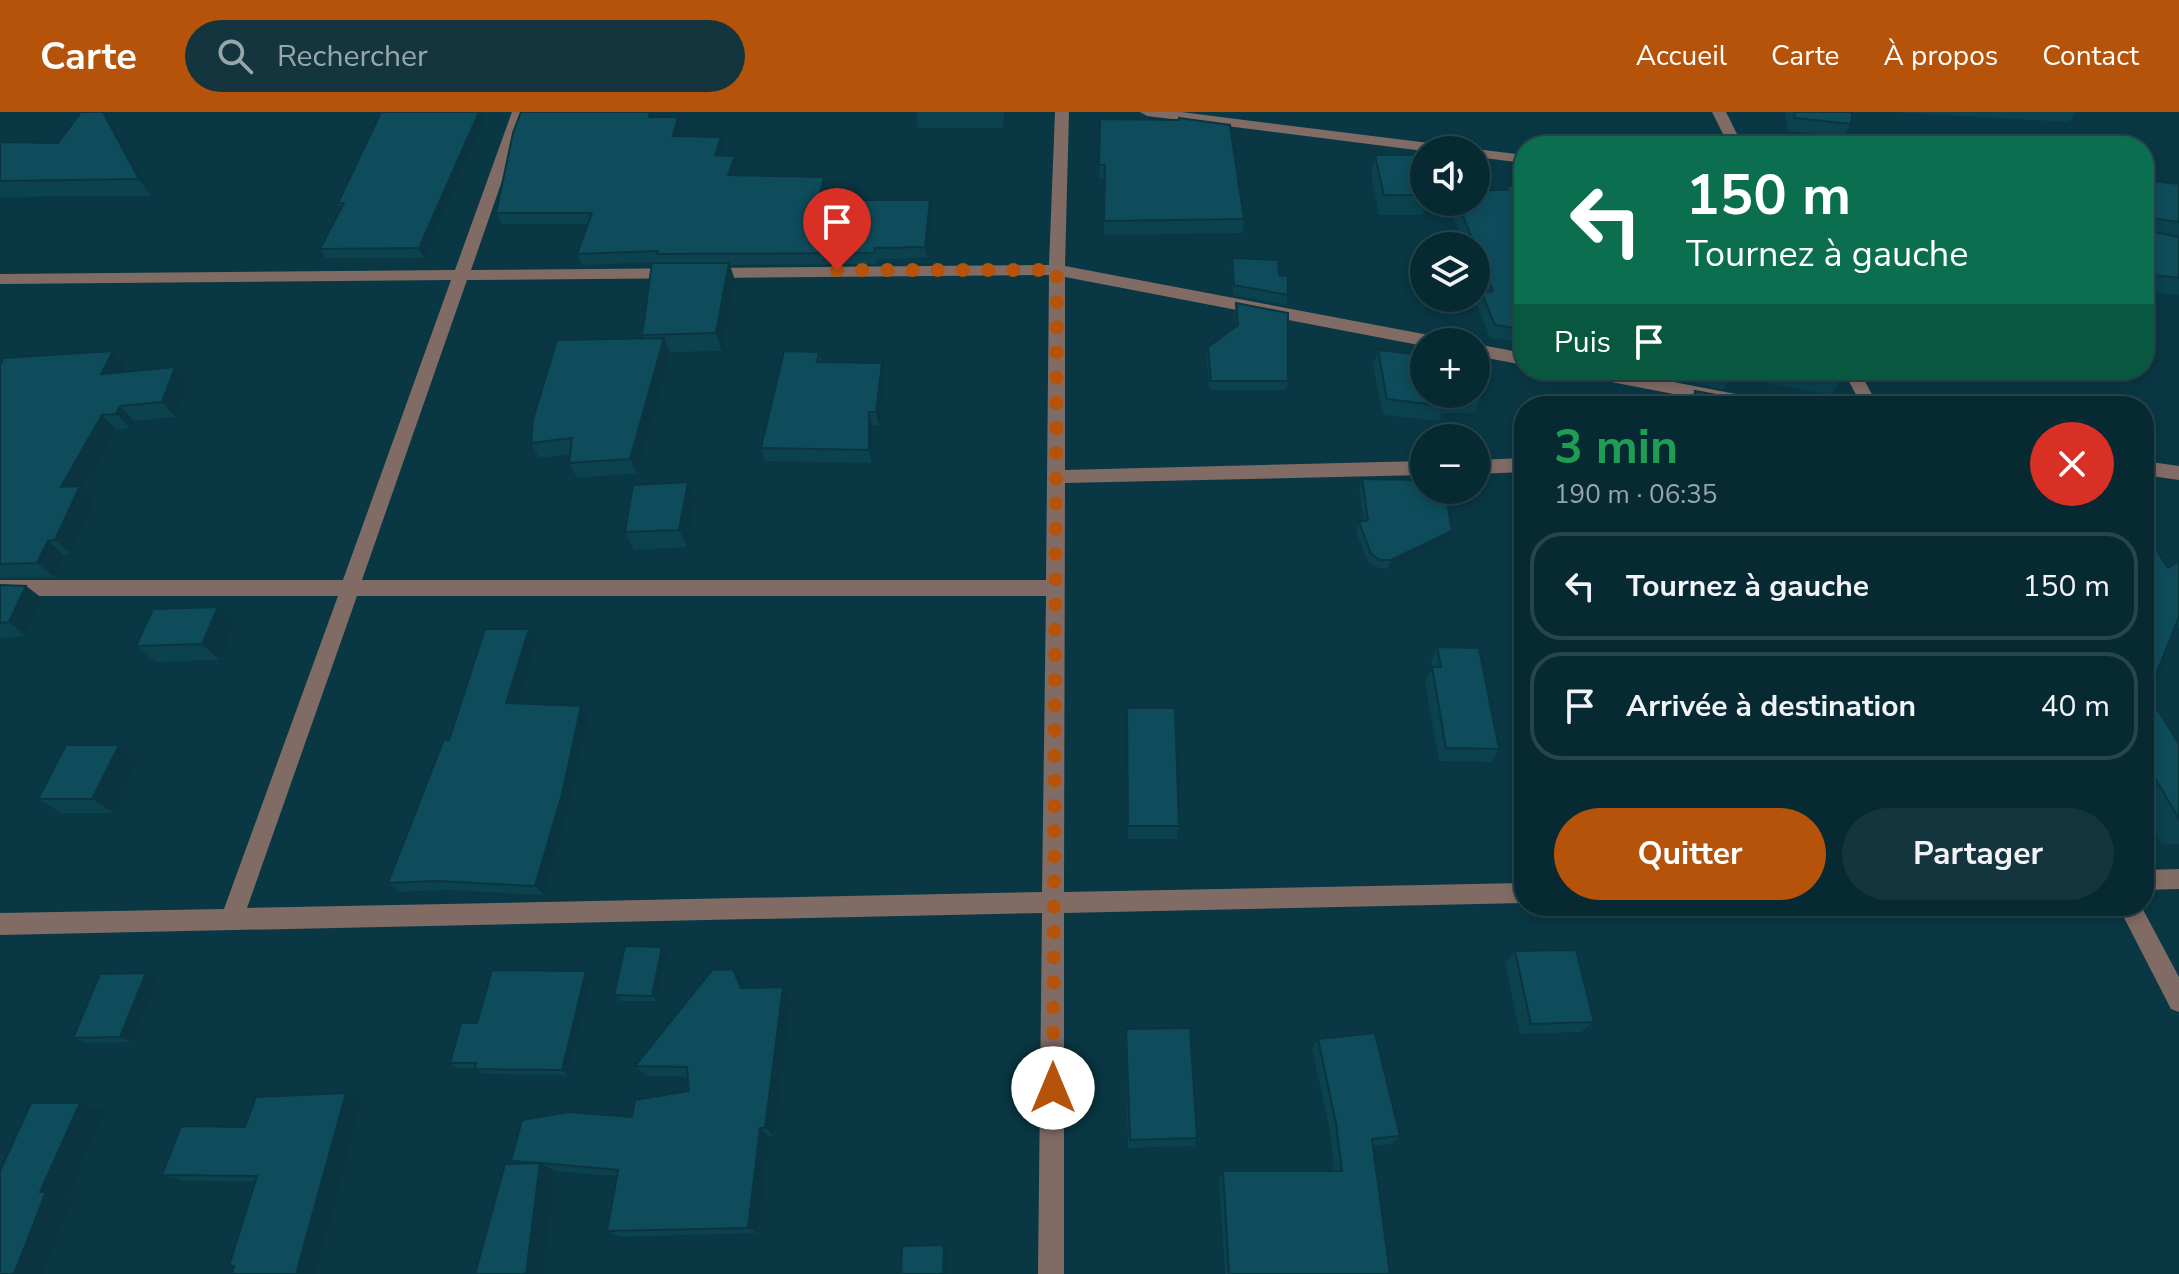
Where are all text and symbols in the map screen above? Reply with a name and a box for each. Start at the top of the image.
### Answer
search box [185,20,745,92]
text: Carte [40,31,137,82]
icon: search [213,34,257,78]
text: Rechercher [277,36,428,77]
text: Accueil [1636,37,1727,75]
text: Carte [1771,37,1840,75]
text: À propos [1884,37,1998,75]
text: Contact [2042,37,2139,75]
map controls [1410,136,1490,504]
button: sound [1410,136,1490,216]
text: 150 m [1686,157,1851,234]
icon: left [1554,168,1658,272]
pin [803,188,871,270]
icon: arrive [815,200,859,244]
text: Tournez à gauche [1686,230,1968,279]
button: layers [1410,232,1490,312]
icon: arrive [1627,320,1671,364]
text: Puis [1554,322,1611,363]
button: + [1410,328,1490,408]
text: 3 min [1554,414,1678,480]
button: close [2030,422,2114,506]
button: − [1410,424,1490,504]
text: 190 m · 06:35 [1554,477,1717,512]
icon: left [1558,564,1602,608]
text: Tournez à gauche [1626,566,1869,607]
text: 150 m [2023,566,2110,607]
icon: arrive [1558,684,1602,728]
text: Arrivée à destination [1626,686,1916,727]
text: 40 m [2041,686,2110,727]
button: Quitter [1554,808,1826,900]
button: Partager [1842,808,2114,900]
position arrow [1011,1046,1095,1130]

